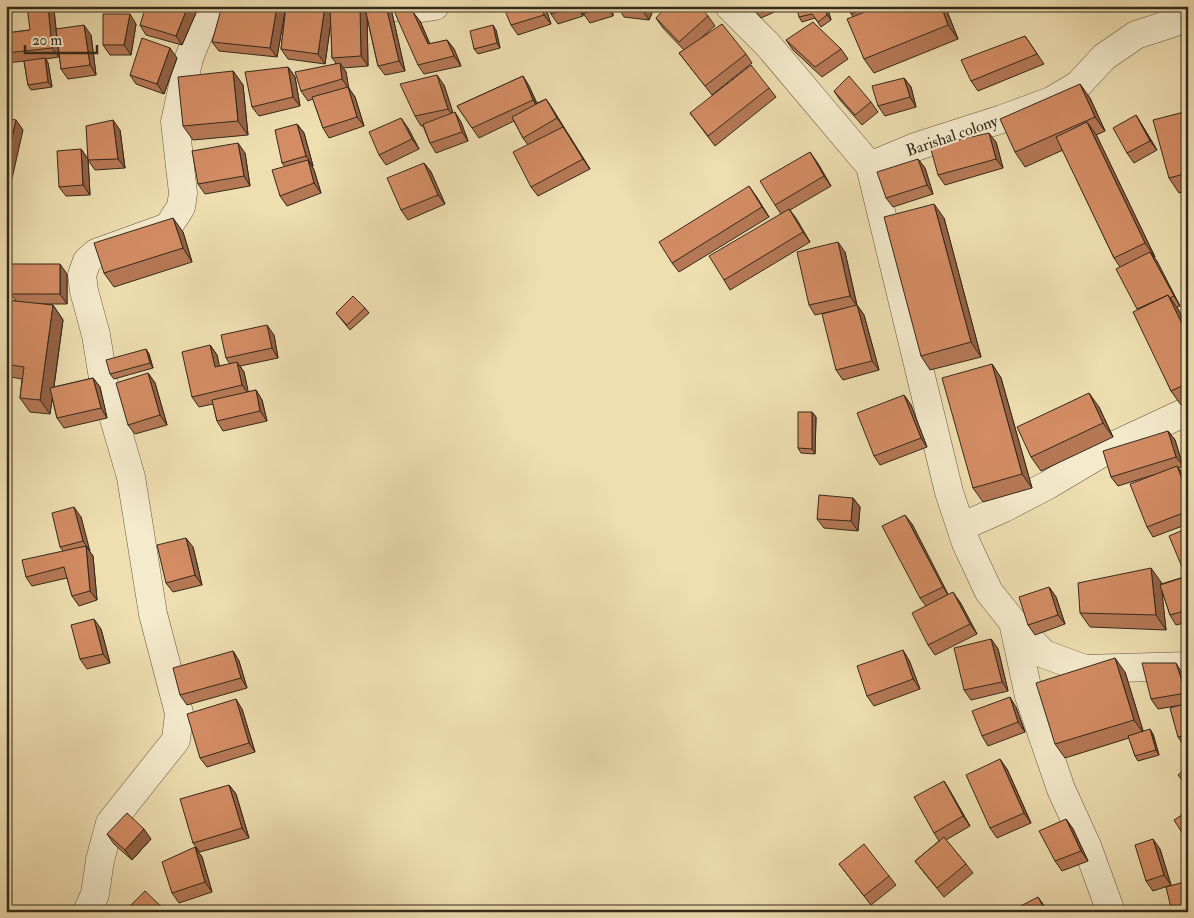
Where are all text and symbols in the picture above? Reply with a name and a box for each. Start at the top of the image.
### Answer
scale bar [25,22,98,54]
text: 20 m [32,31,62,50]
street label: Barishal colony [903,111,1002,161]

